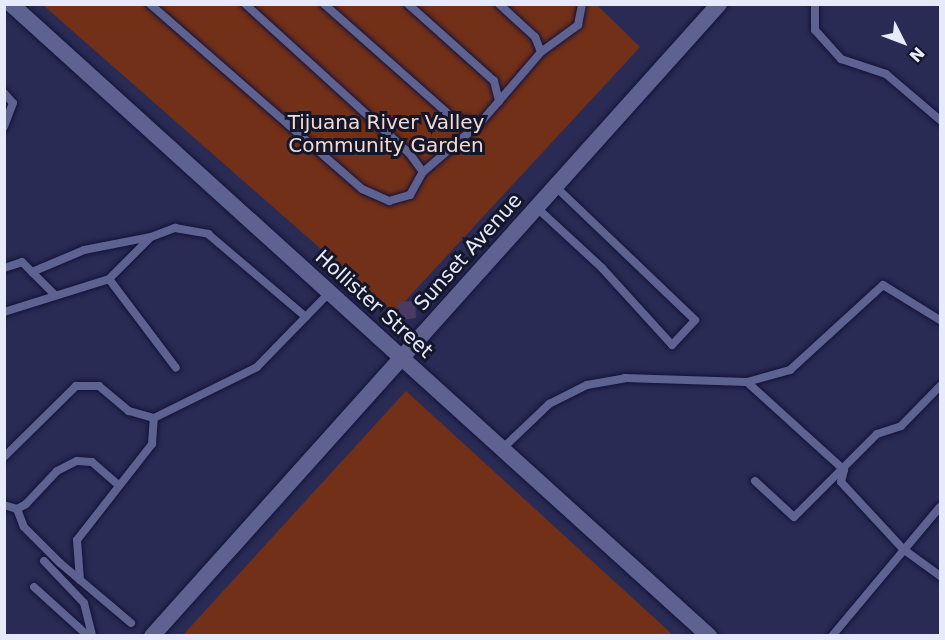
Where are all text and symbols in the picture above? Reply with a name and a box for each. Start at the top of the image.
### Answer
north arrow [873,12,933,72]
text: N [905,43,928,66]
park label: Tijuana River Valley Community Garden [288,110,484,157]
street label: Sunset Avenue [409,189,527,315]
street label: Hollister Street [310,245,438,363]

